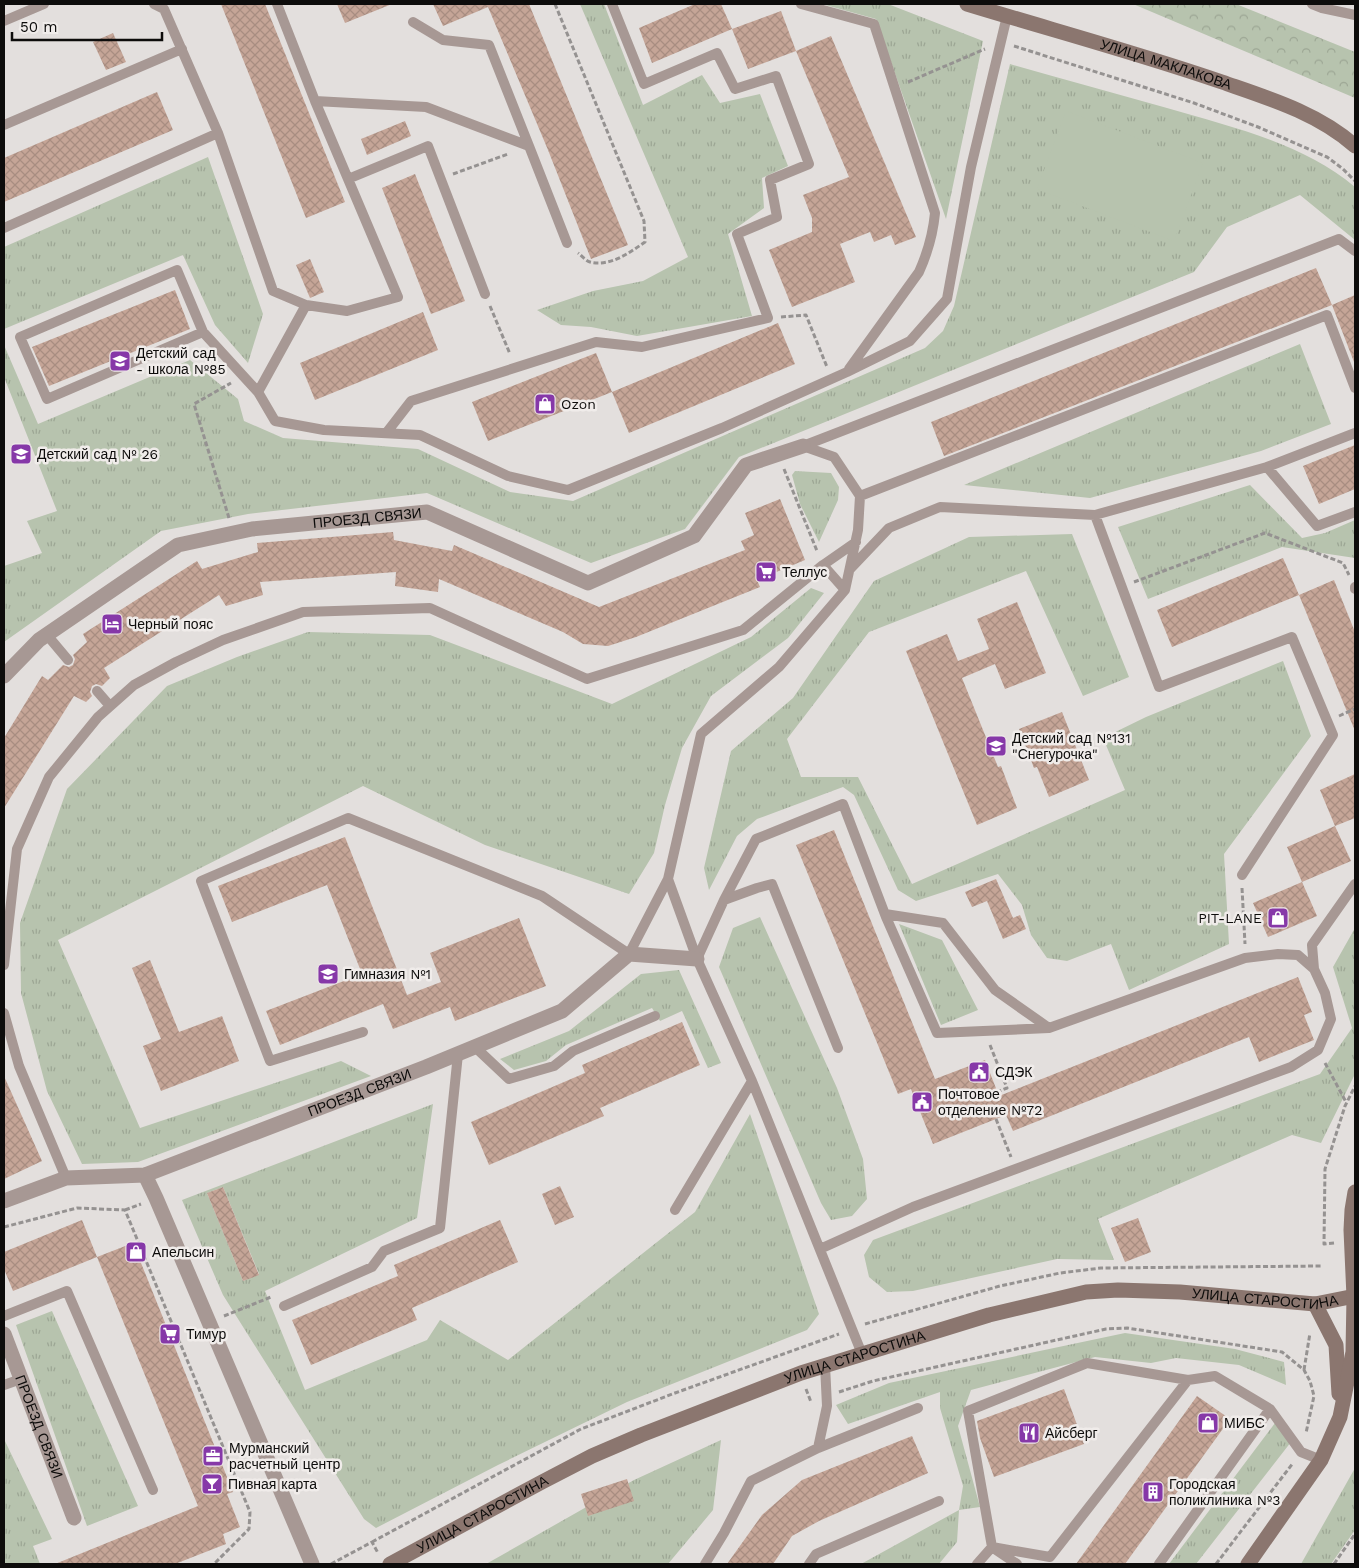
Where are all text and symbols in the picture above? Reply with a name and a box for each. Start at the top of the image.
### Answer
scale bar [12,10,162,42]
text: 50 m [20,18,57,36]
street label: УЛИЦА МАКЛАКОВА [1098,36,1234,93]
place label: Детский сад - школа №85 [136,345,226,377]
school or university icon: Детский сад - школа №85 [108,349,132,373]
shop icon: Ozon [533,392,557,416]
place label: Ozon [561,396,596,412]
school or university icon: Детский сад № 26 [9,442,33,466]
place label: Детский сад № 26 [37,446,158,462]
street label: ПРОЕЗД СВЯЗИ [312,505,422,531]
supermarket icon: Теллус [754,560,778,584]
place label: Теллус [782,564,827,580]
hotel icon: Черный пояс [100,612,124,636]
place label: Черный пояс [128,616,213,632]
place label: Детский сад №131 "Снегурочка" [1012,730,1131,762]
school or university icon: Детский сад №131 "Снегурочка" [984,734,1008,758]
shop icon: PIT-LANE [1266,906,1290,930]
place label: PIT-LANE [1198,910,1262,926]
school or university icon: Гимназия №1 [316,962,340,986]
place label: Гимназия №1 [344,966,431,982]
public building icon: СДЭК [967,1060,991,1084]
place label: СДЭК [995,1064,1033,1080]
street label: ПРОЕЗД СВЯЗИ [306,1065,413,1120]
place label: Почтовое отделение №72 [938,1086,1042,1118]
public building icon: Почтовое отделение №72 [910,1090,934,1114]
shop icon: Апельсин [124,1240,148,1264]
place label: Апельсин [152,1244,214,1260]
street label: УЛИЦА СТАРОСТИНА [1191,1285,1340,1312]
supermarket icon: Тимур [158,1322,182,1346]
place label: Тимур [186,1326,226,1342]
street label: УЛИЦА СТАРОСТИНА [782,1327,928,1387]
street label: ПРОЕЗД СВЯЗИ [12,1373,66,1481]
shop icon: МИБС [1196,1411,1220,1435]
place label: МИБС [1224,1415,1265,1431]
restaurant icon: Айсберг [1017,1421,1041,1445]
place label: Айсберг [1045,1425,1098,1441]
place label: Мурманский расчетный центр [229,1440,341,1472]
office icon: Мурманский расчетный центр [201,1444,225,1468]
bar icon: Пивная карта [200,1472,224,1496]
street label: УЛИЦА СТАРОСТИНА [414,1472,551,1556]
place label: Пивная карта [228,1476,317,1492]
place label: Городская поликлиника №3 [1169,1476,1280,1508]
building icon: Городская поликлиника №3 [1141,1480,1165,1504]

